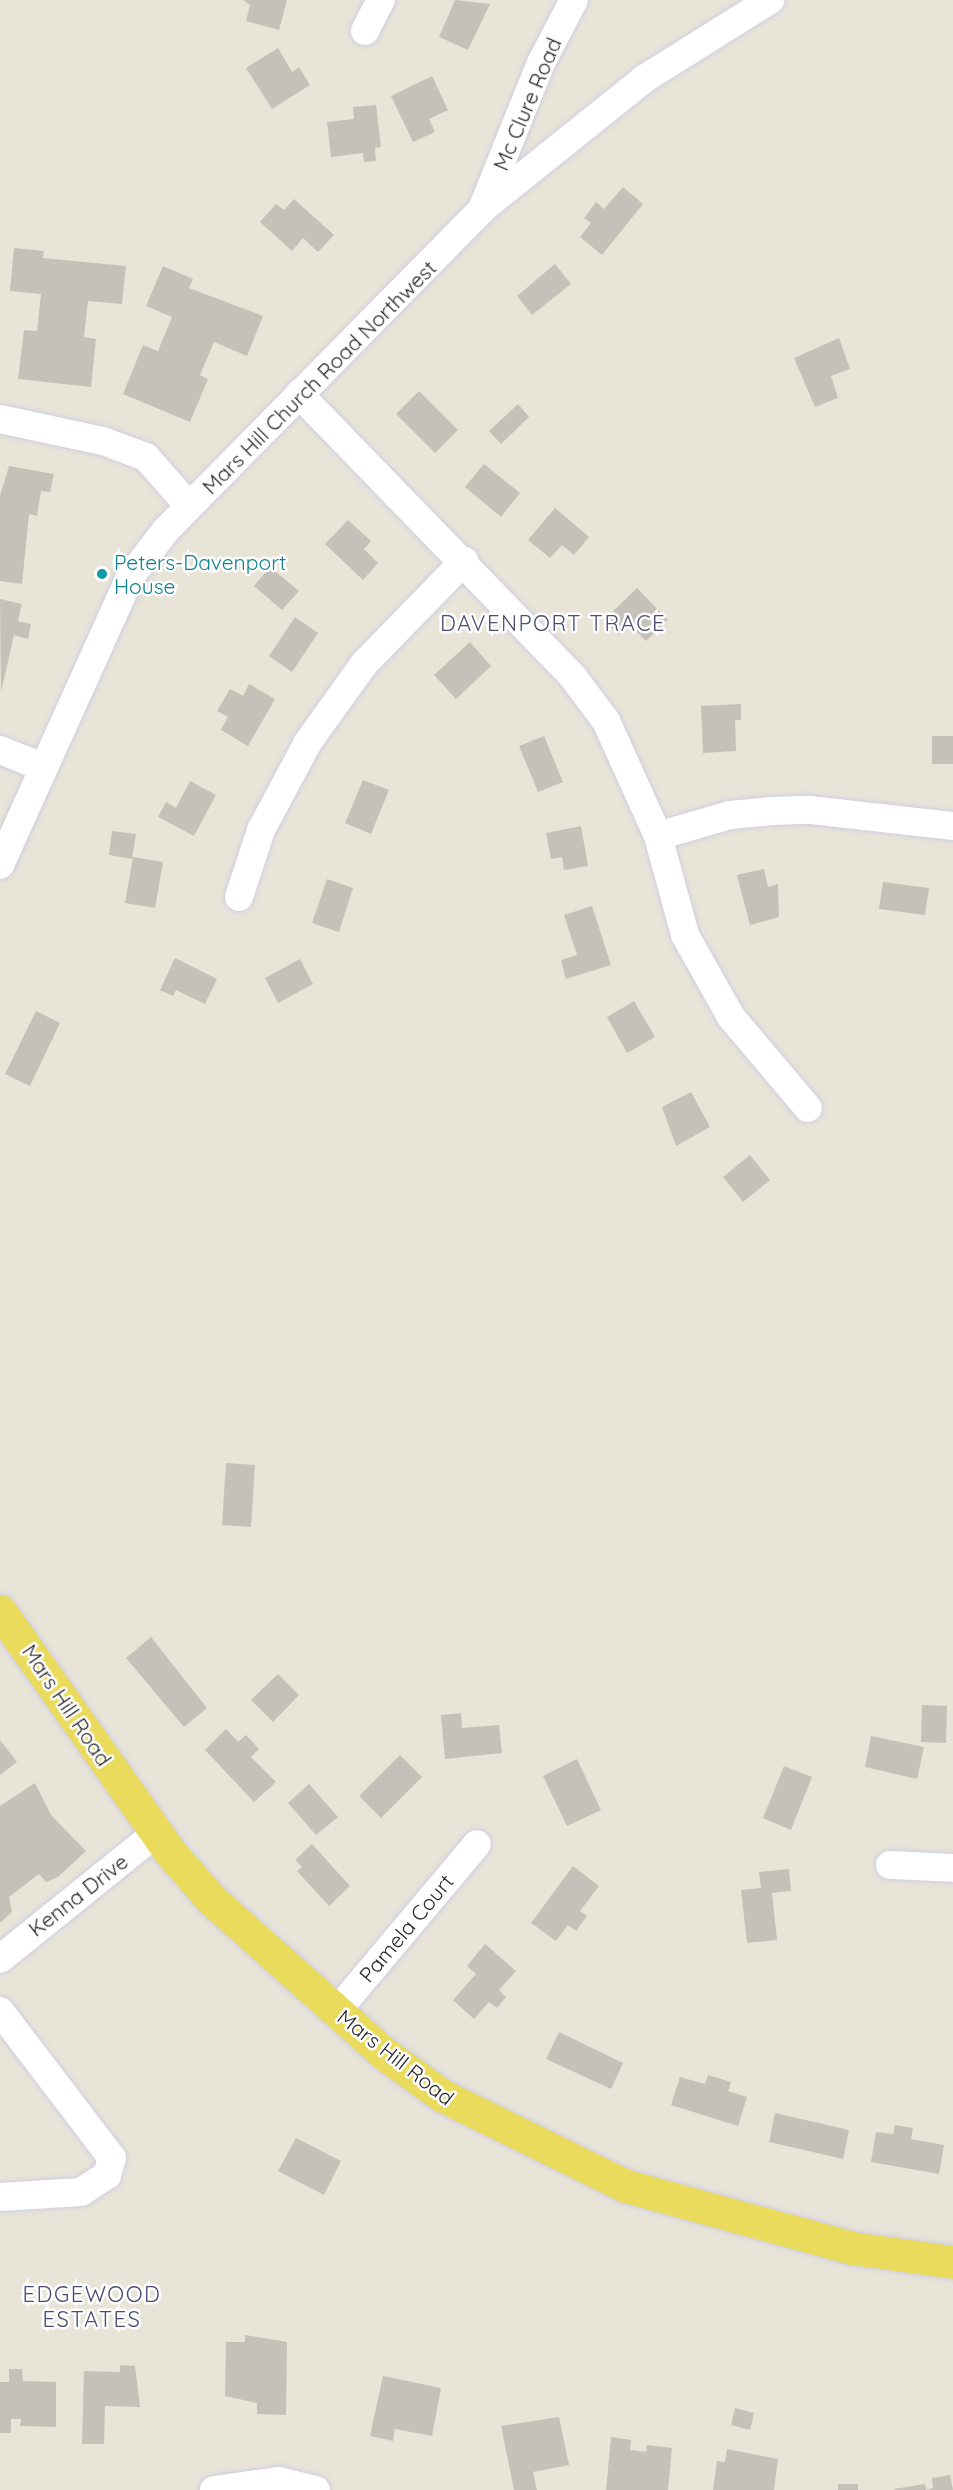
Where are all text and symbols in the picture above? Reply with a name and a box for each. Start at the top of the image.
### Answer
street label: Mc Clure Road [488,34,566,174]
street label: Mars Hill Church Road Northwest [197,255,441,499]
place label: Peters-Davenport House [114,549,286,599]
marker: Peters-Davenport House [95,567,109,581]
district label: DAVENPORT TRACE [440,611,666,637]
street label: Mars Hill Road [17,1640,117,1770]
street label: Kenna Drive [23,1848,133,1942]
street label: Pamela Court [354,1869,458,1987]
street label: Mars Hill Road [333,2004,459,2110]
district label: EDGEWOOD ESTATES [23,2281,161,2332]

